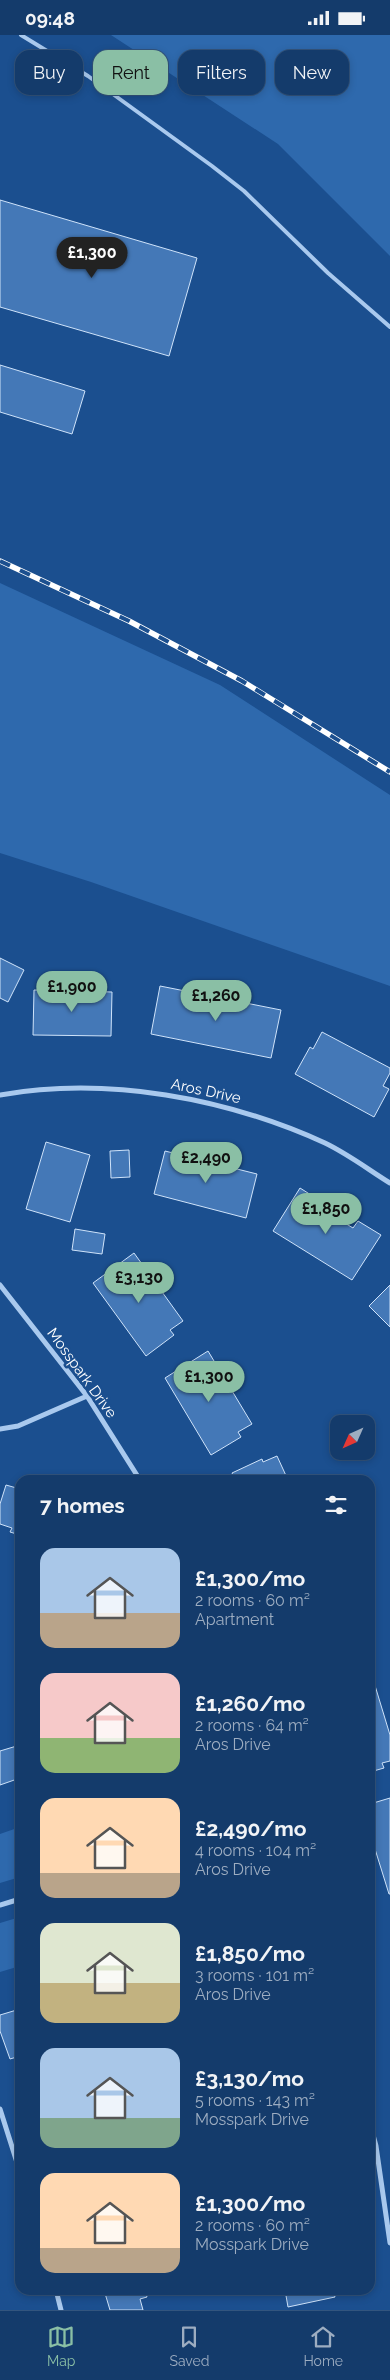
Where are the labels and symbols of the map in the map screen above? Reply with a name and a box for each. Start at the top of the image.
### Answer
pin: £1,300 [51,237,133,279]
pin: £1,900 [31,971,113,1013]
pin: £1,260 [175,979,257,1022]
street label: Aros Drive [169,1075,243,1107]
pin: £2,490 [165,1141,247,1184]
pin: £1,850 [285,1193,367,1235]
pin: £3,130 [98,1261,180,1304]
street label: Mosspark Drive [43,1325,121,1422]
pin: £1,300 [168,1361,250,1403]
north arrow [330,1415,375,1460]

